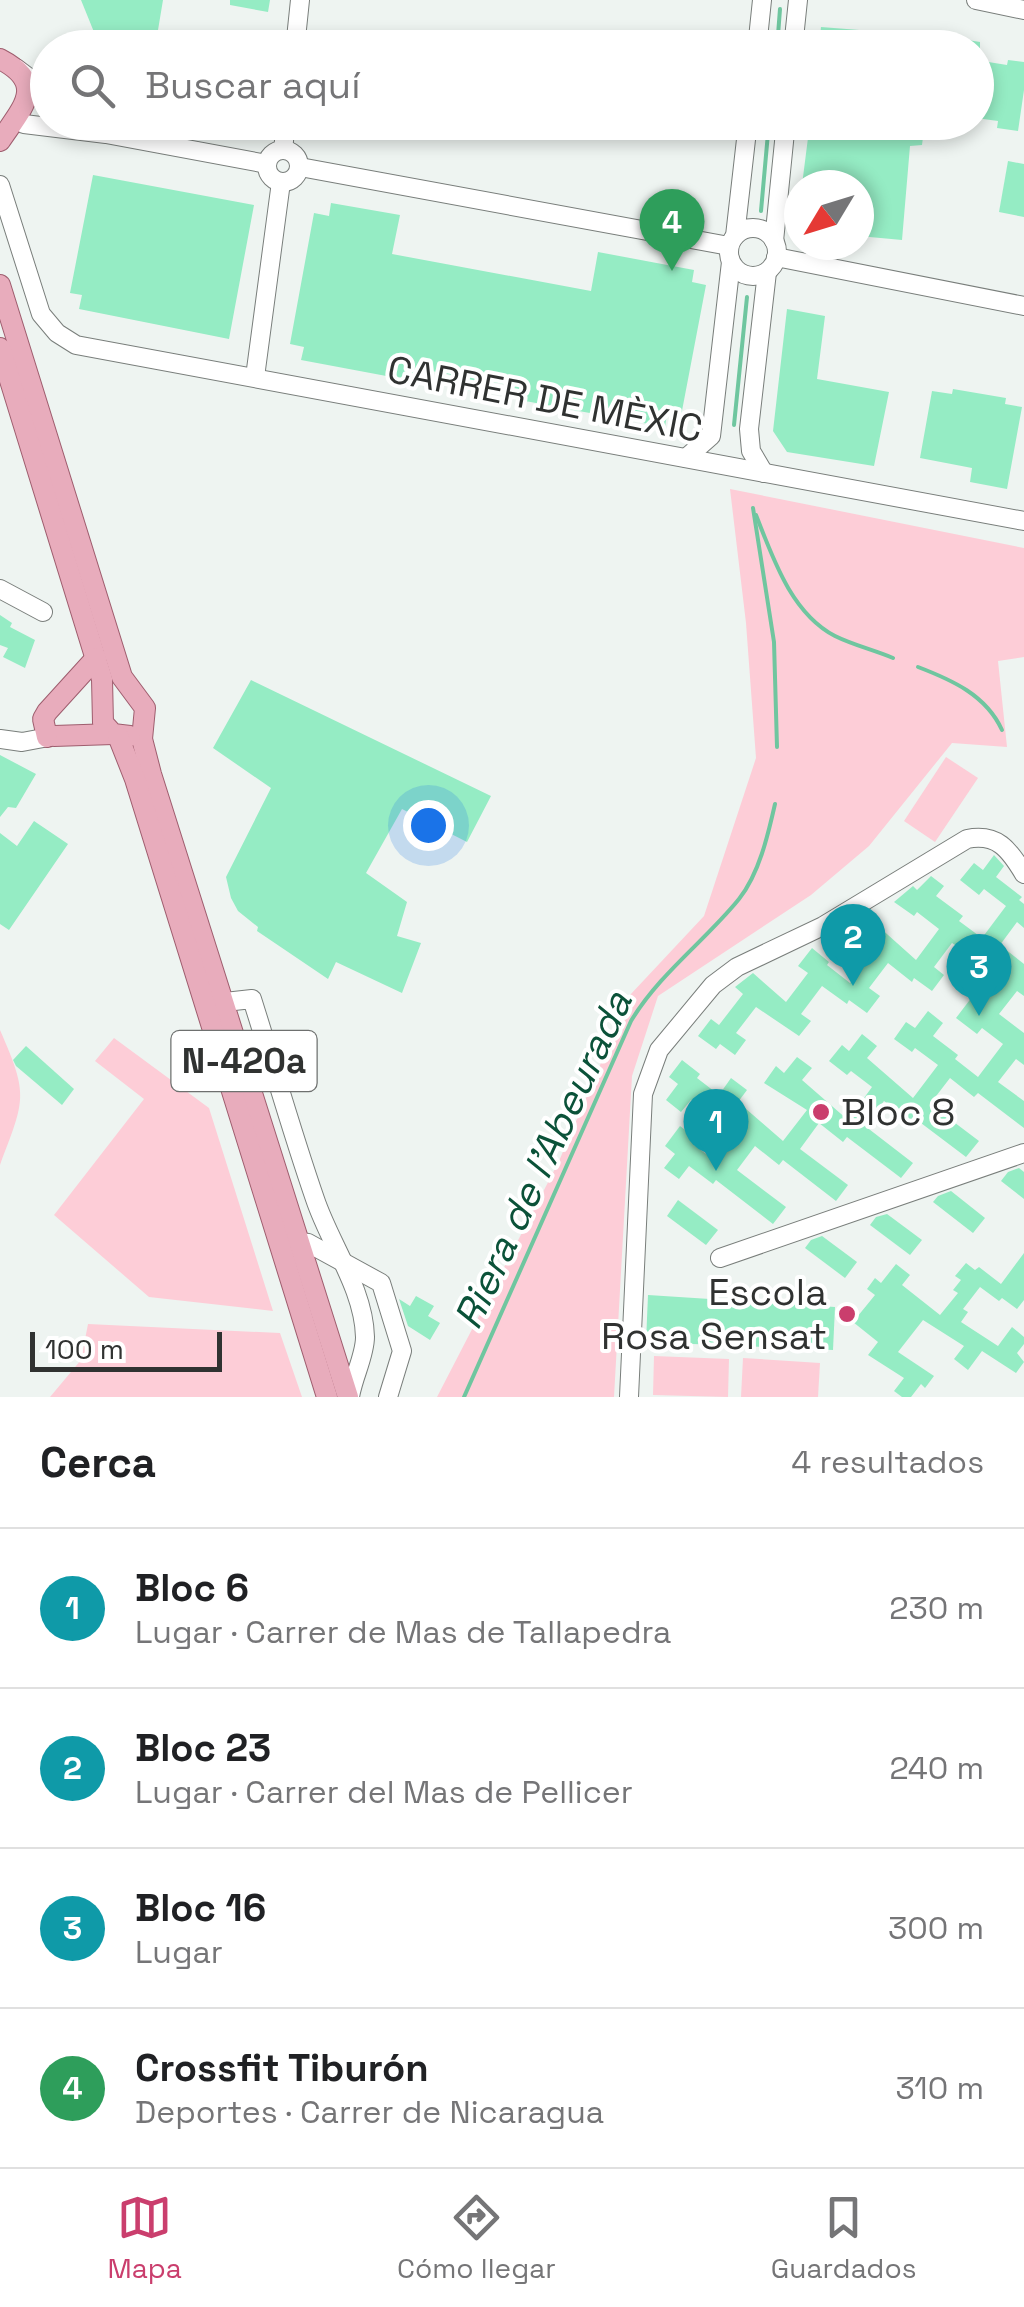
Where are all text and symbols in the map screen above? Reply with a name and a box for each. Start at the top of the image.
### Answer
search box [30,30,994,140]
icon: search [65,58,120,113]
text: Buscar aquí [145,61,360,109]
north arrow [784,170,874,260]
pin: 4 [640,188,704,271]
street label: CARRER DE MÈXIC [383,345,707,453]
your location [403,800,454,851]
pin: 2 [820,904,886,986]
pin: 3 [946,934,1012,1016]
water label: Riera de l'Abeurada [442,982,644,1337]
road number: N-420a [172,1031,316,1091]
pin: 1 [684,1088,748,1171]
place label: Bloc 8 [841,1088,955,1136]
marker: Bloc 8 [810,1101,832,1123]
place label: Escola Rosa Sensat [601,1268,827,1360]
marker: Escola Rosa Sensat [836,1303,858,1325]
scale bar [30,1327,222,1372]
text: 100 m [45,1331,124,1367]
text: Cerca [40,1436,156,1489]
text: 4 resultados [791,1442,984,1482]
text: Bloc 6 [135,1564,249,1612]
text: 1 [65,1588,80,1628]
text: 230 m [889,1588,984,1628]
text: Lugar · Carrer de Mas de Tallapedra [135,1612,671,1652]
text: Bloc 23 [135,1724,271,1772]
text: 2 [63,1748,82,1788]
text: 240 m [889,1748,984,1788]
text: Lugar · Carrer del Mas de Pellicer [135,1772,633,1812]
text: Bloc 16 [135,1884,266,1932]
text: 3 [63,1908,82,1948]
text: 300 m [888,1908,984,1948]
text: Lugar [135,1932,223,1972]
text: Crossfit Tiburón [135,2044,429,2092]
text: 4 [62,2068,83,2108]
text: 310 m [896,2068,984,2108]
text: Deportes · Carrer de Nicaragua [135,2092,604,2132]
tab: Mapa [108,2190,182,2286]
tab: Cómo llegar [397,2190,556,2286]
tab: Guardados [771,2190,916,2286]

